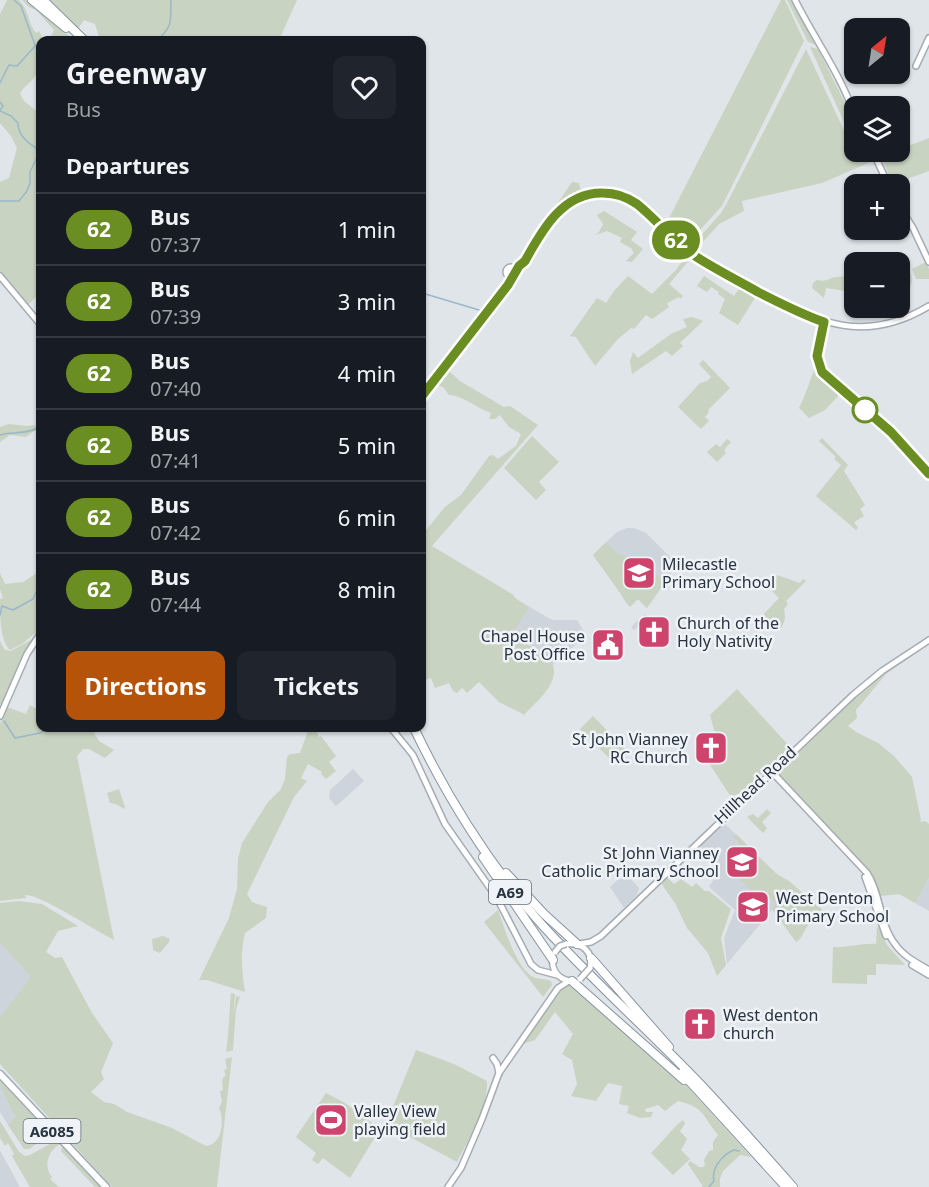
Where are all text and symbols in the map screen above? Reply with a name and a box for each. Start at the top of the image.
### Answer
north arrow [844,18,910,84]
map controls [844,18,910,318]
text: Greenway [66,54,207,92]
button: heart [333,56,396,119]
text: Bus [66,96,101,123]
button: layers [844,96,910,162]
text: Departures [66,150,190,180]
button: + [844,174,910,240]
text: Bus [150,201,190,231]
text: 1 min [338,214,396,244]
text: 62 [87,215,111,243]
line badge: 62 [649,220,703,260]
text: 62 [664,226,688,254]
text: 07:37 [150,231,201,258]
button: − [844,252,910,318]
text: Bus [150,273,190,303]
text: 3 min [338,286,396,316]
text: 62 [87,287,111,315]
text: 07:39 [150,303,201,330]
text: Bus [150,345,190,375]
text: 4 min [338,358,396,388]
text: 62 [87,359,111,387]
text: 07:40 [150,375,201,402]
unlabelled marker [852,397,878,423]
text: Bus [150,417,190,447]
text: 5 min [338,430,396,460]
text: 62 [87,431,111,459]
text: 07:41 [150,447,201,474]
text: Bus [150,489,190,519]
text: 6 min [338,502,396,532]
text: 62 [87,503,111,531]
text: 07:42 [150,519,201,546]
place label: Milecastle Primary School [662,553,775,593]
school or university icon: Milecastle Primary School [621,555,657,591]
text: Bus [150,561,190,591]
text: 8 min [338,574,396,604]
text: 62 [87,575,111,603]
text: 07:44 [150,591,201,618]
place label: Church of the Holy Nativity [677,612,779,652]
church icon: Church of the Holy Nativity [636,614,672,650]
place label: Chapel House Post Office [481,625,585,665]
public building icon: Chapel House Post Office [590,627,626,663]
button: Directions [66,651,225,720]
button: Tickets [237,651,396,720]
place label: St John Vianney RC Church [572,728,689,768]
church icon: St John Vianney RC Church [693,730,729,766]
street label: Hillhead Road [709,741,801,829]
place label: St John Vianney Catholic Primary School [541,842,720,882]
school or university icon: St John Vianney Catholic Primary School [724,844,760,880]
road number: A69 [489,880,531,904]
place label: West Denton Primary School [776,887,889,927]
school or university icon: West Denton Primary School [735,889,771,925]
place label: West denton church [723,1004,818,1044]
church icon: West denton church [682,1006,718,1042]
place label: Valley View playing field [354,1100,446,1140]
sports icon: Valley View playing field [313,1102,349,1138]
road number: A6085 [23,1119,80,1143]

